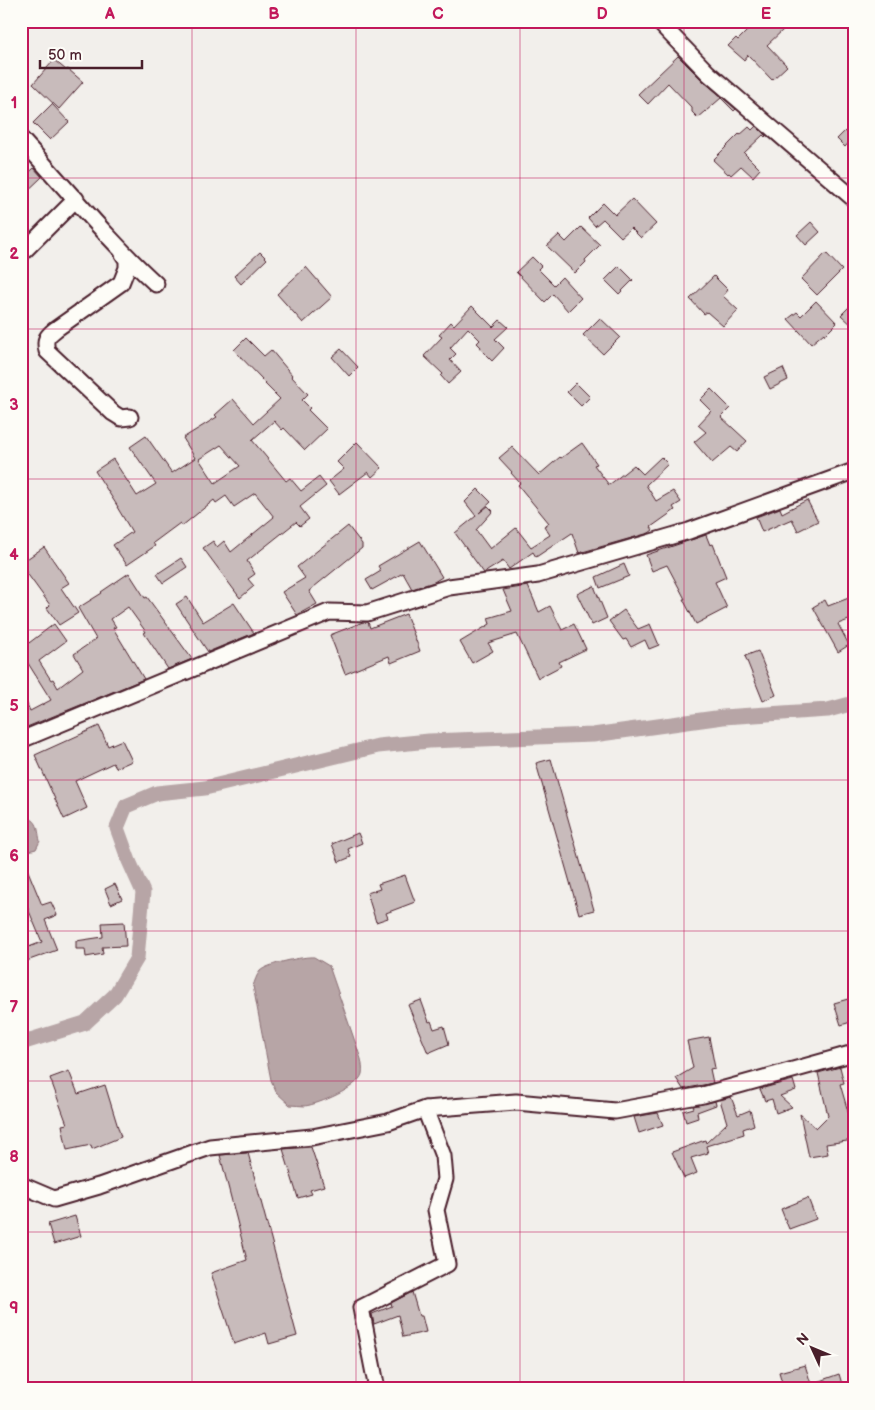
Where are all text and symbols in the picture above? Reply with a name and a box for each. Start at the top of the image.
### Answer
text: A [104,5,115,24]
text: B [268,5,280,24]
text: C [432,5,444,24]
text: D [596,5,608,24]
text: E [761,5,771,24]
scale bar [40,38,142,70]
text: 50 m [48,46,82,65]
text: 1 [11,94,17,113]
text: 2 [9,245,19,264]
text: 3 [9,396,19,415]
text: 4 [9,546,19,565]
text: 5 [9,697,19,716]
text: 6 [9,847,19,866]
text: 7 [10,998,19,1017]
text: 8 [9,1148,19,1167]
text: 9 [9,1299,19,1318]
north arrow [788,1322,838,1372]
text: N [793,1330,813,1349]

